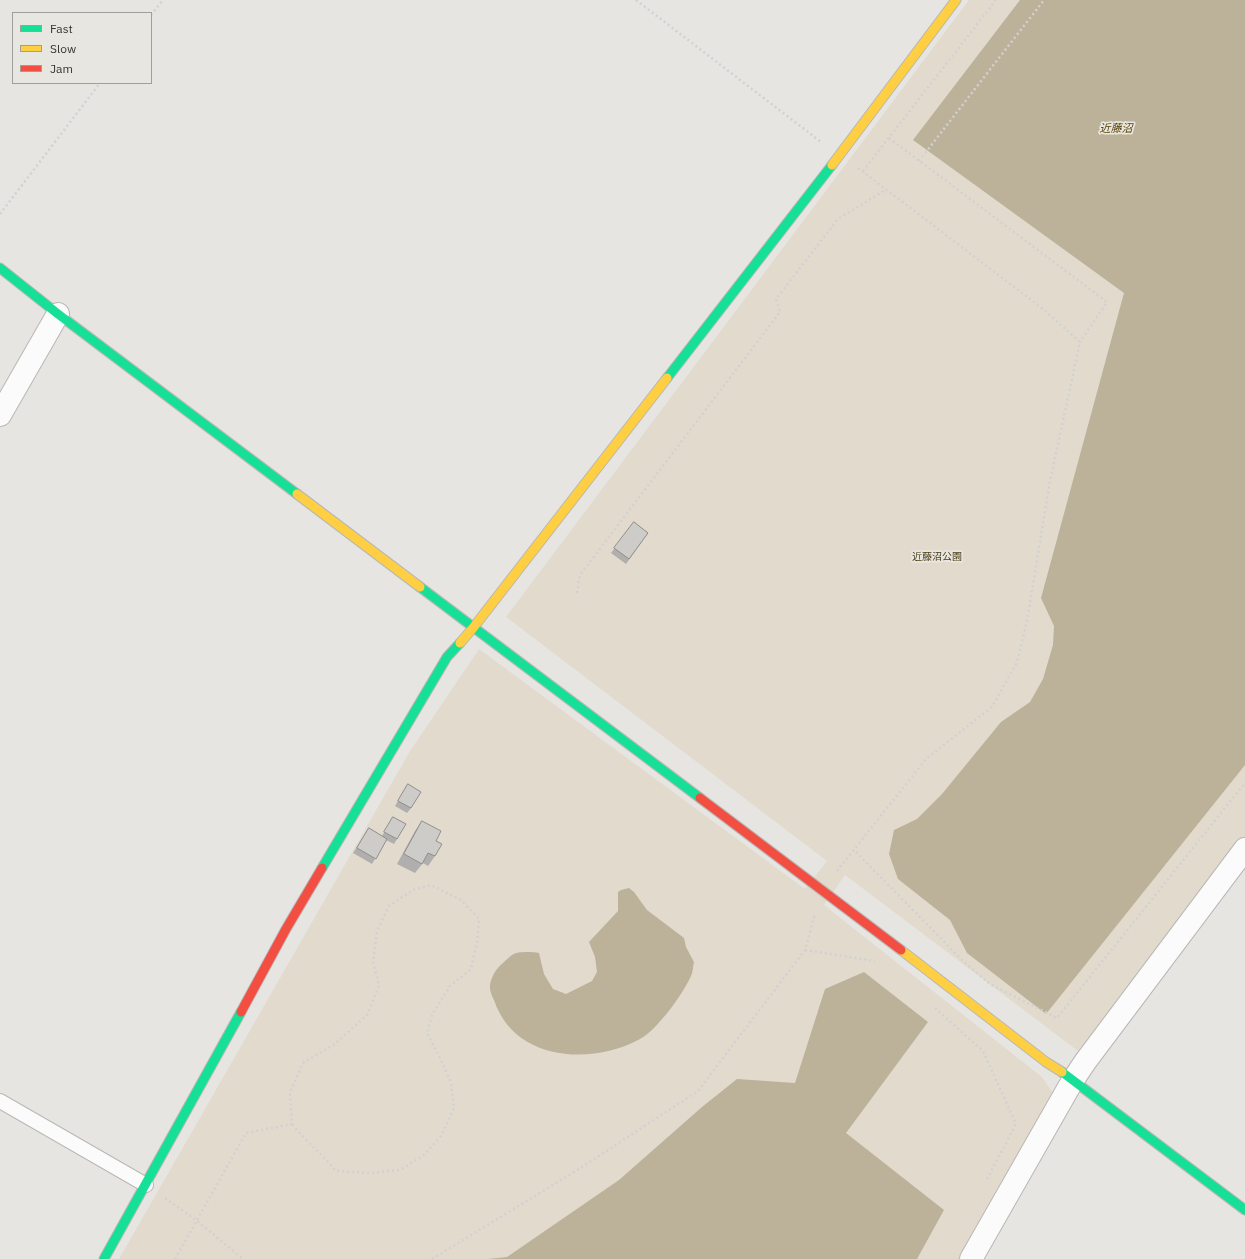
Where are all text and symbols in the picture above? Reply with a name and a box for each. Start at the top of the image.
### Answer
legend [12,12,152,84]
text: Fast [50,21,73,36]
text: Slow [50,41,76,56]
text: Jam [50,61,73,76]
water label: 近藤沼 [1100,122,1132,136]
park label: 近藤沼公園 [912,551,962,563]

